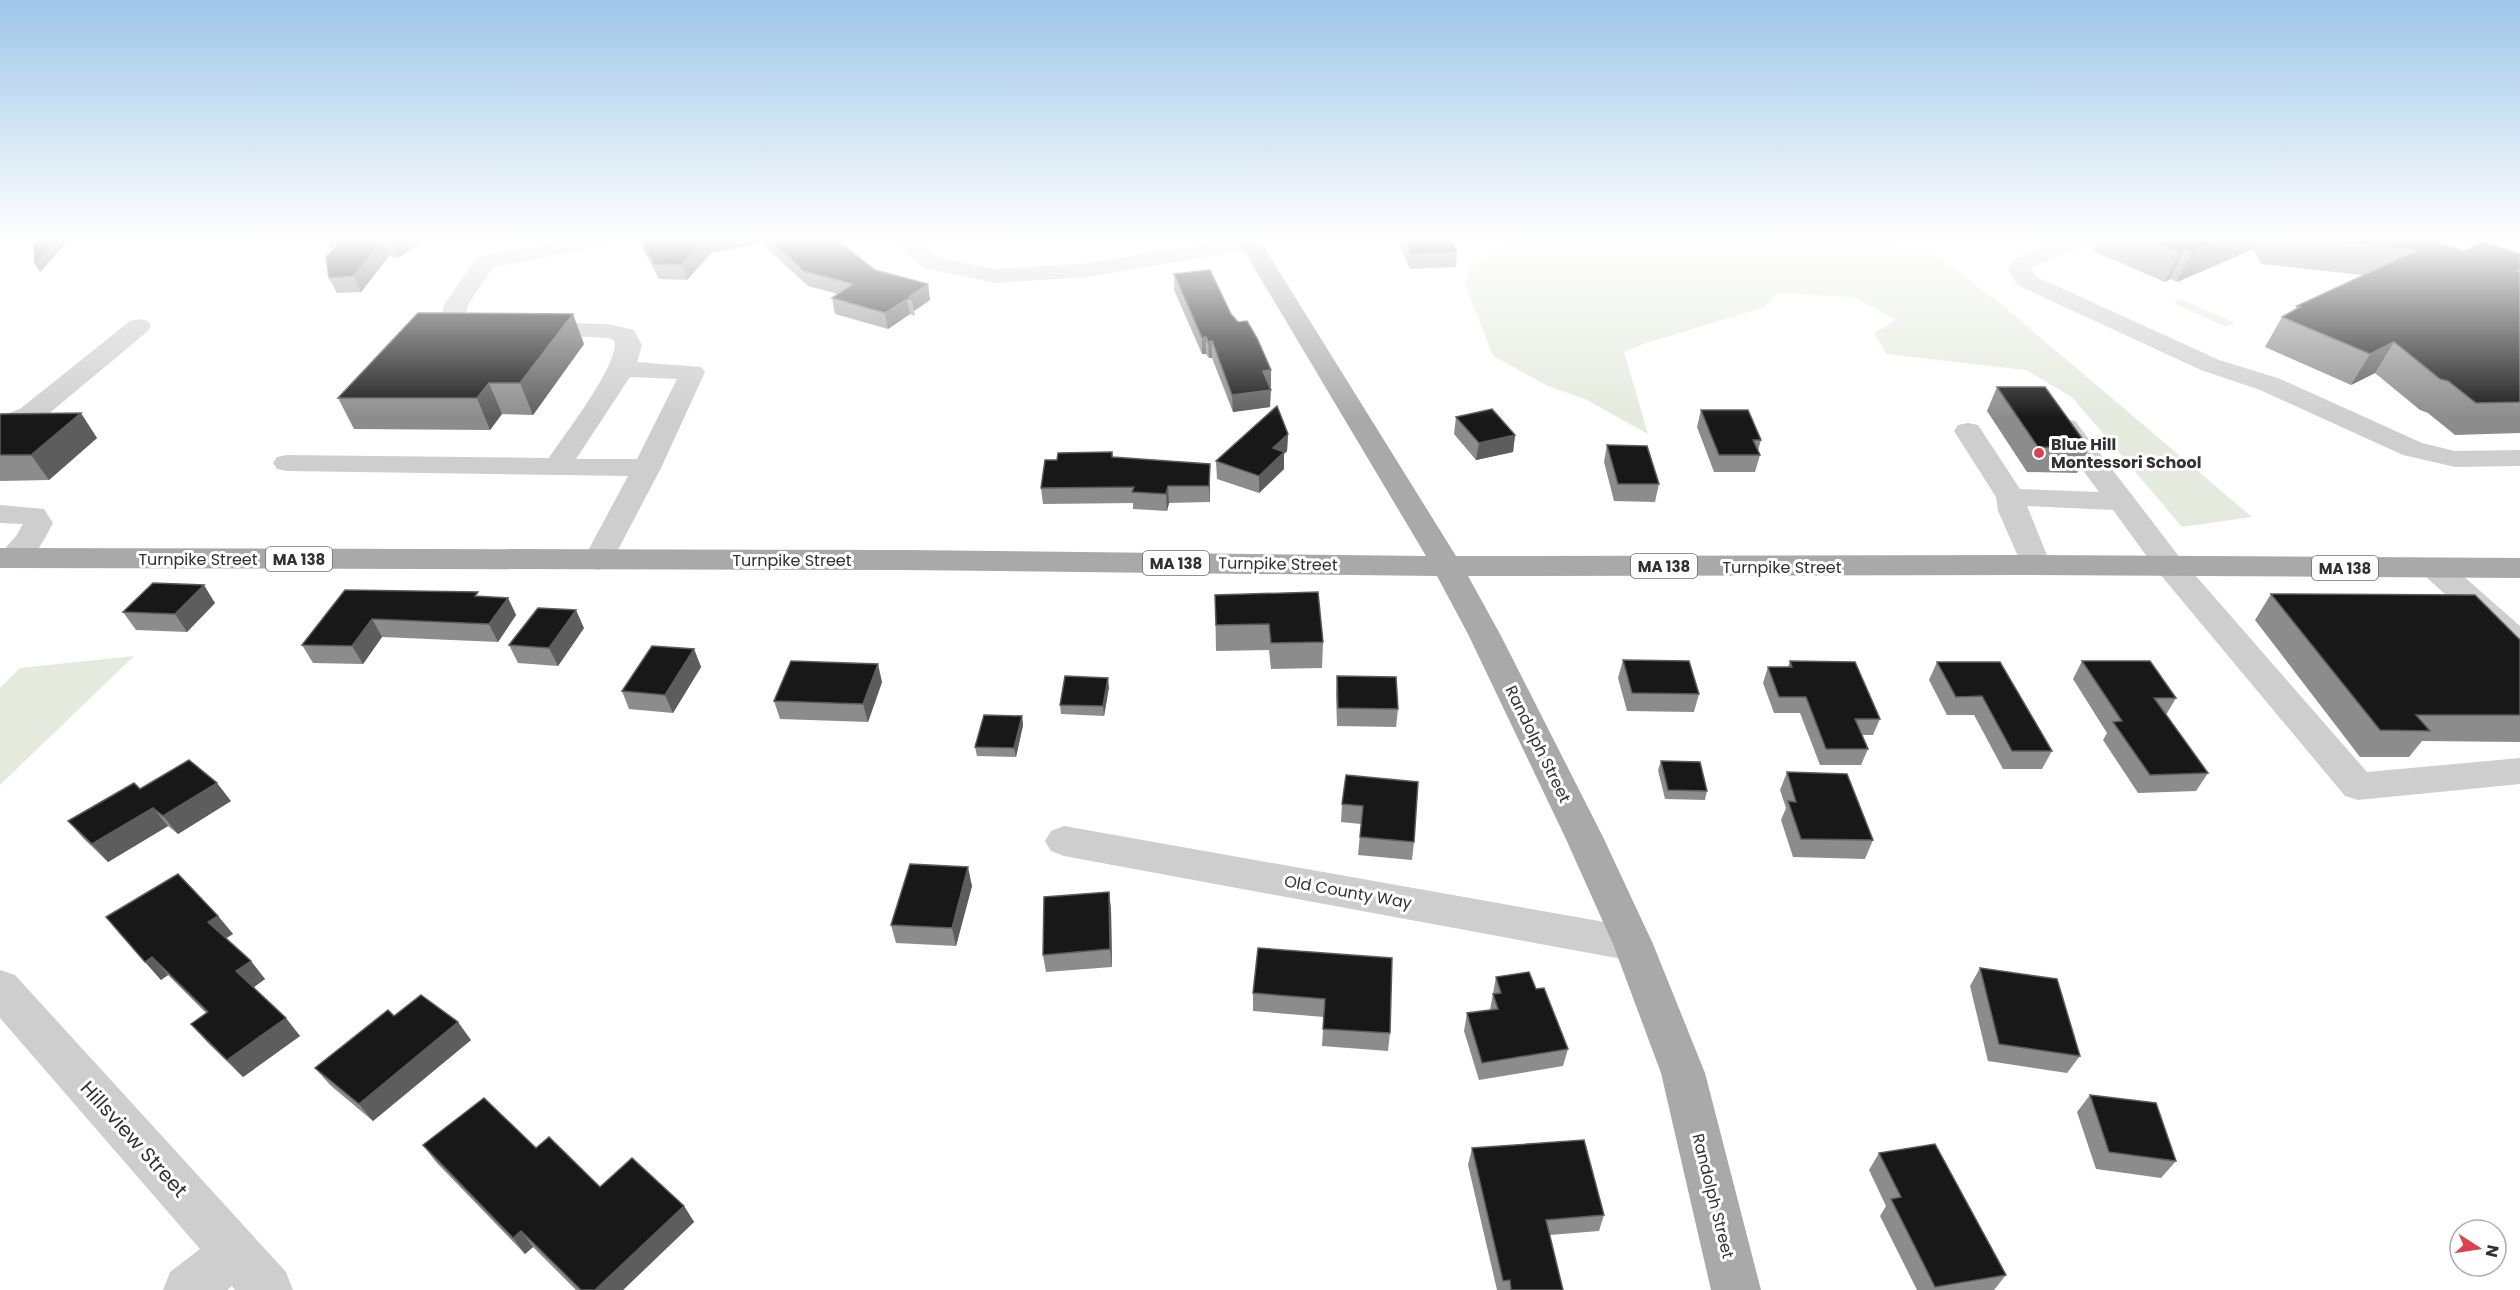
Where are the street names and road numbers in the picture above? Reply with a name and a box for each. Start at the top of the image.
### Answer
road number: MA 138 [266,547,332,571]
street label: Turnpike Street [138,548,258,571]
street label: Turnpike Street [732,549,852,572]
road number: MA 138 [1143,551,1209,575]
street label: Turnpike Street [1218,551,1338,577]
road number: MA 138 [1631,554,1697,578]
street label: Turnpike Street [1722,556,1842,579]
road number: MA 138 [2312,556,2378,580]
street label: Randolph Street [1500,681,1576,807]
street label: Old County Way [1282,869,1414,915]
street label: Hillsview Street [74,1075,194,1203]
street label: Randolph Street [1686,1131,1740,1261]

